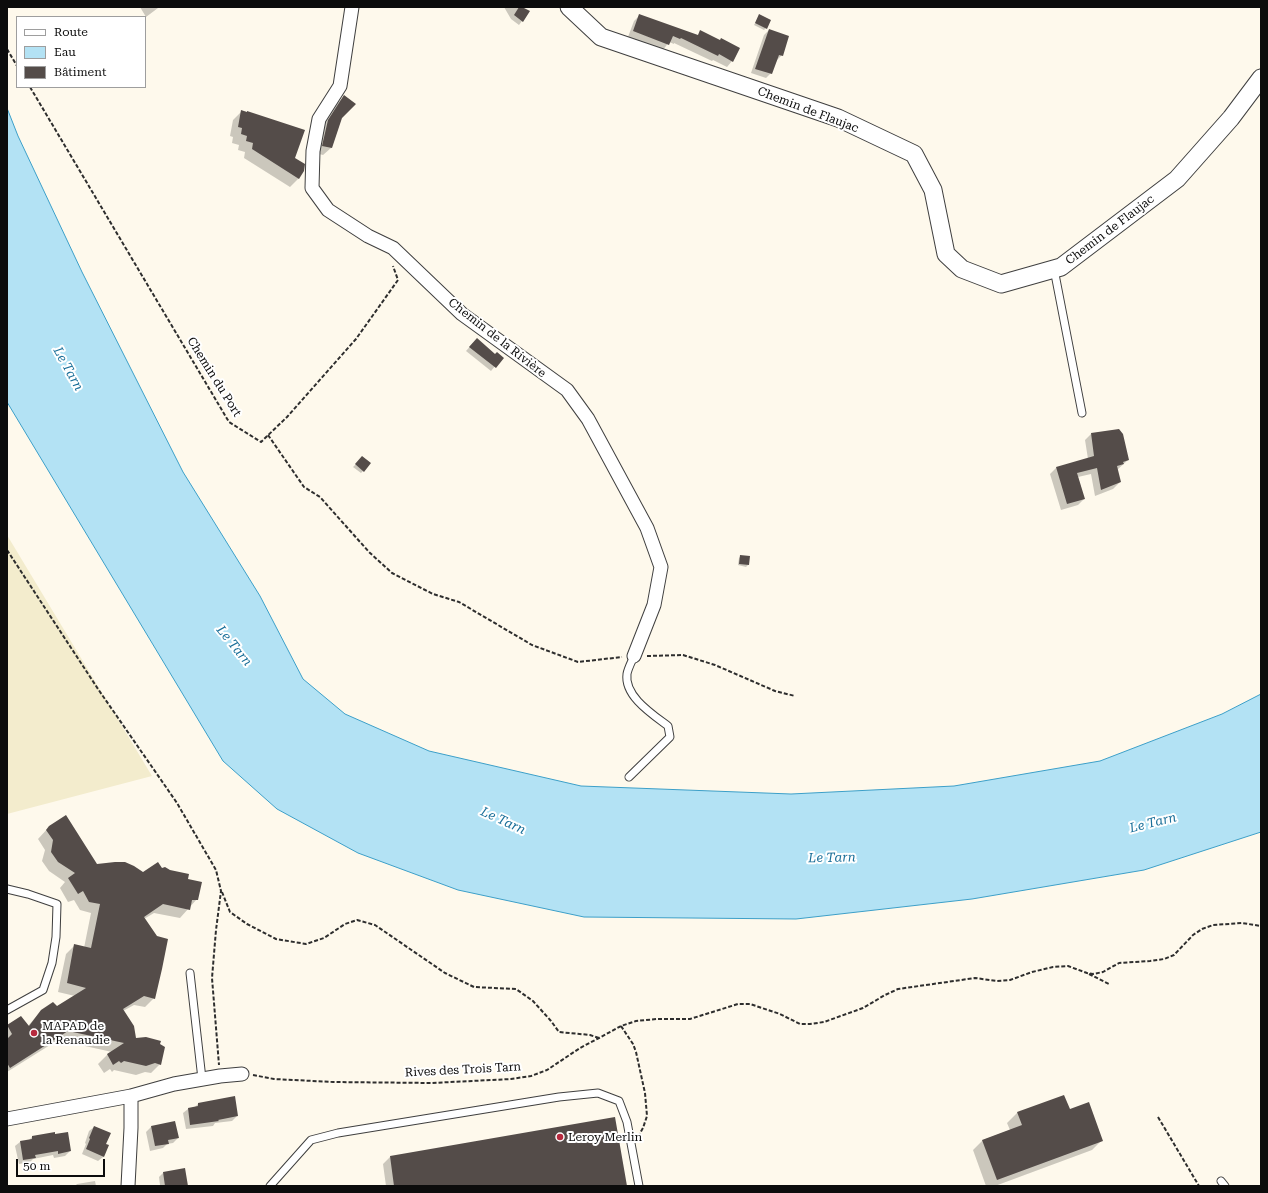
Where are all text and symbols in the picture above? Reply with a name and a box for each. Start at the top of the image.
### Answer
legend [16,16,146,88]
text: Route [54,25,88,39]
text: Eau [54,45,76,59]
text: Bâtiment [54,65,106,79]
street label: Chemin de Flaujac [755,84,861,136]
street label: Chemin de Flaujac [1063,192,1157,268]
street label: Chemin de la Rivière [445,295,549,381]
street label: Chemin du Port [184,335,244,419]
water label: Le Tarn [50,344,86,394]
water label: Le Tarn [213,623,255,669]
water label: Le Tarn [478,804,528,838]
water label: Le Tarn [1128,810,1178,836]
water label: Le Tarn [808,850,856,866]
place label: MAPAD de la Renaudie [42,1019,110,1047]
marker: MAPAD de la Renaudie [29,1028,39,1038]
street label: Rives des Trois Tarn [405,1060,521,1080]
place label: Leroy Merlin [568,1130,642,1144]
marker: Leroy Merlin [555,1132,565,1142]
scale bar [18,1151,107,1177]
text: 50 m [23,1159,50,1173]

